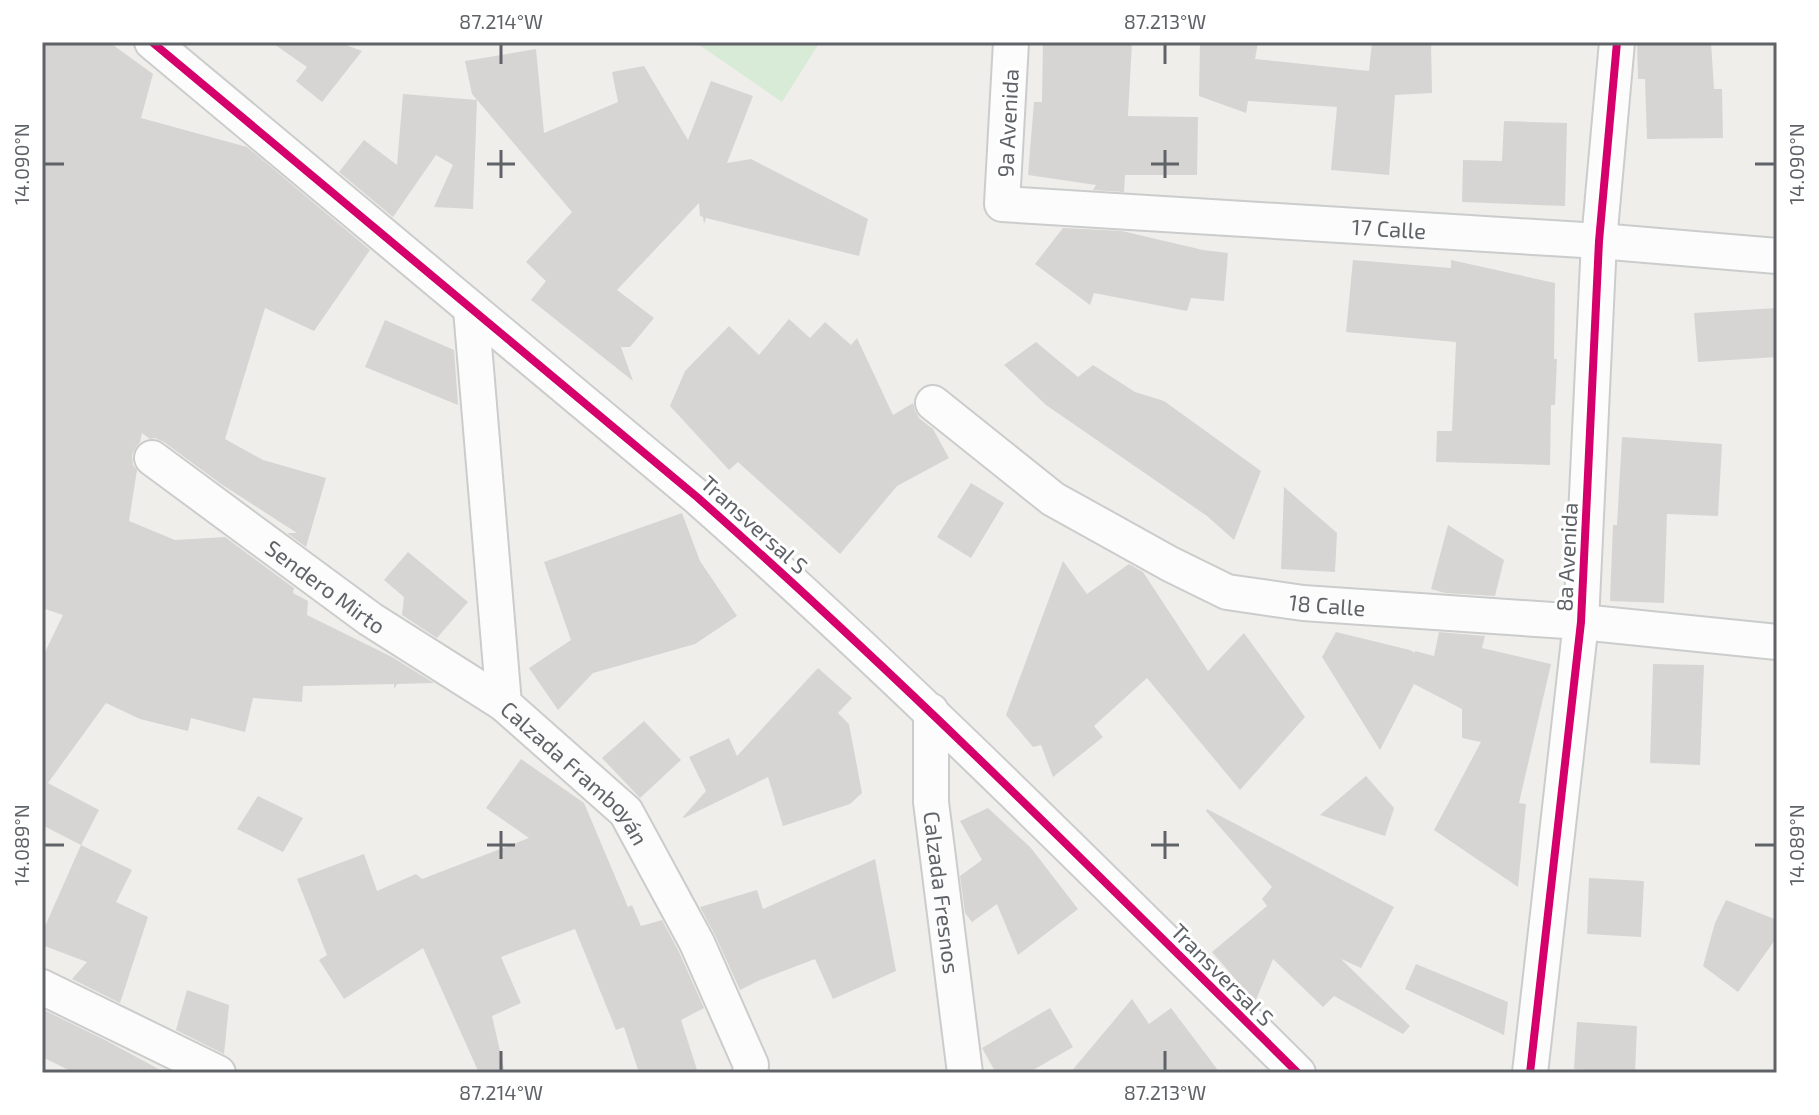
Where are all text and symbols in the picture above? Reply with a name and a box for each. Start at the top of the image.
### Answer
text: 87.214°W [459,9,543,33]
text: 87.213°W [1124,9,1206,33]
street label: 9a Avenida [991,68,1023,178]
text: 14.090°N [9,123,33,205]
text: 14.090°N [1784,123,1808,205]
street label: 17 Calle [1351,213,1427,243]
street label: Transversal S [696,469,814,579]
street label: 8a Avenida [1550,502,1582,612]
street label: Sendero Mirto [261,534,390,639]
street label: 18 Calle [1287,588,1366,620]
street label: Calzada Framboyán [496,695,654,849]
text: 14.089°N [9,804,33,886]
text: 14.089°N [1784,804,1808,886]
street label: Calzada Fresnos [919,810,965,975]
street label: Transversal S [1166,917,1280,1031]
text: 87.214°W [459,1080,543,1104]
text: 87.213°W [1124,1080,1206,1104]

